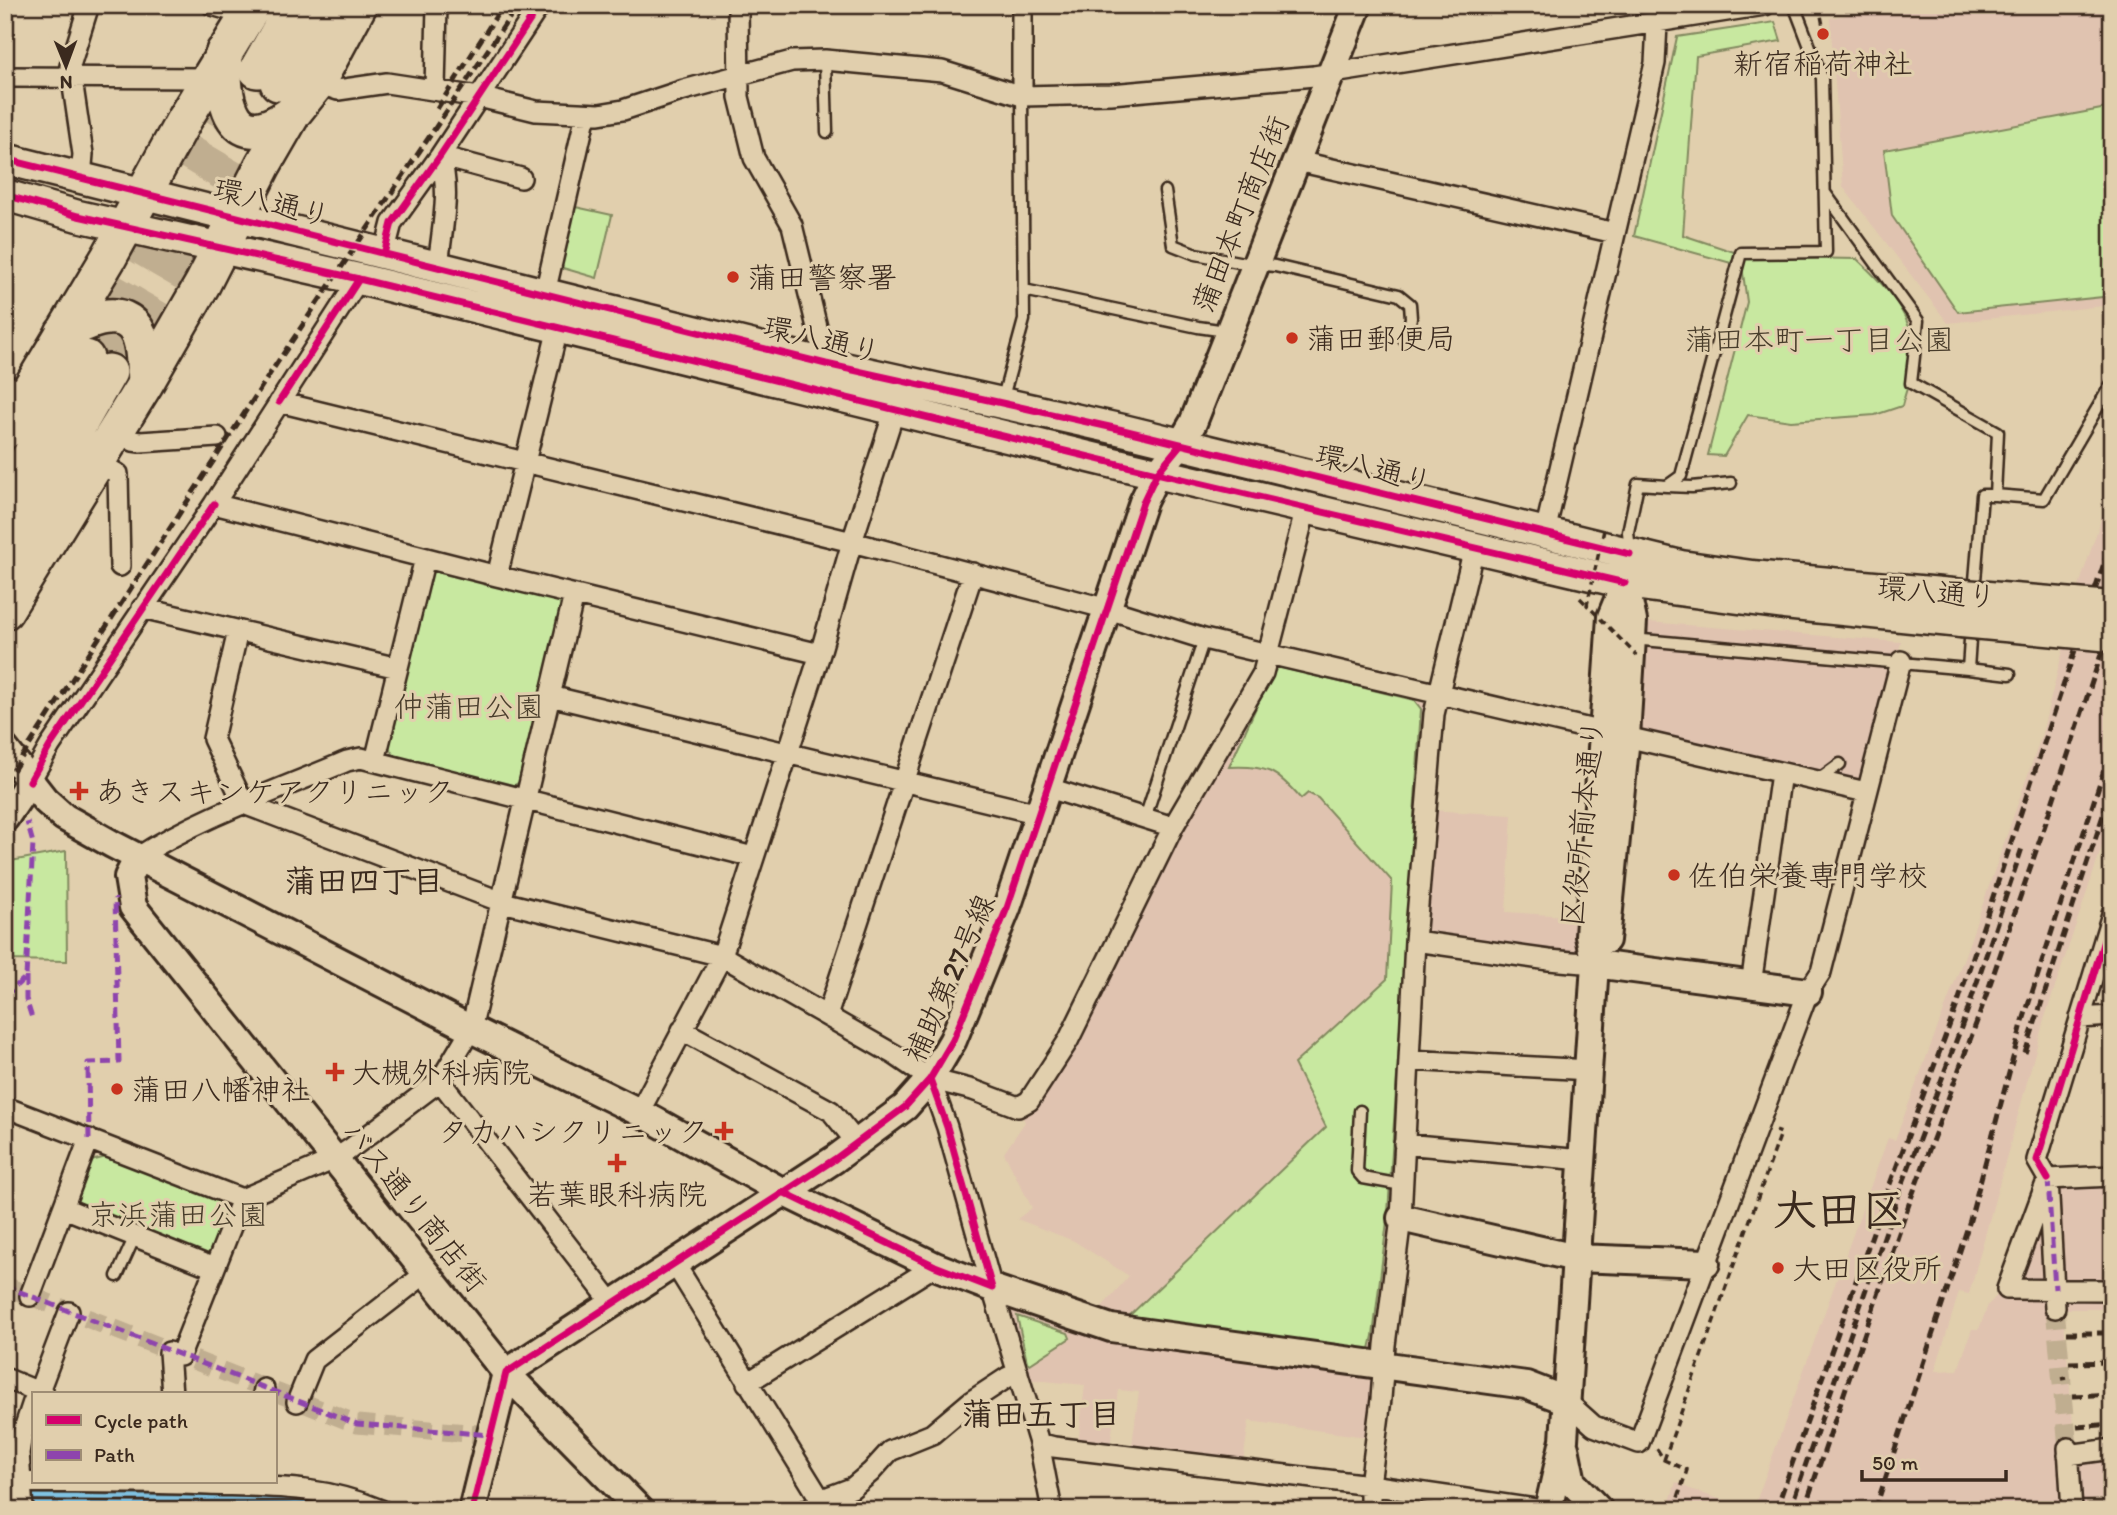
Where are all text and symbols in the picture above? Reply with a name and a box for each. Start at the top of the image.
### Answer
marker: 新宿稲荷神社 [1815,26,1831,42]
north arrow [32,32,102,102]
place label: 新宿稲荷神社 [1733,45,1913,82]
text: N [60,71,73,94]
street label: 蒲田本町商店街 [1184,110,1296,318]
street label: 環八通り [209,170,335,234]
place label: 蒲田警察署 [747,259,897,296]
marker: 蒲田警察署 [725,269,741,285]
street label: 環八通り [759,307,885,371]
place label: 蒲田郵便局 [1306,320,1456,357]
park label: 蒲田本町一丁目公園 [1684,321,1954,358]
marker: 蒲田郵便局 [1284,330,1300,346]
street label: 環八通り [1311,436,1437,500]
street label: 環八通り [1876,568,1998,616]
park label: 仲蒲田公園 [394,688,544,725]
street label: 区役所前本通り [1553,717,1611,929]
place label: あきスキンケアクリニック [95,773,454,810]
marker: あきスキンケアクリニック [69,781,89,801]
place label: 佐伯栄養専門学校 [1688,857,1928,894]
district label: 蒲田四丁目 [284,862,444,900]
marker: 佐伯栄養専門学校 [1666,867,1682,883]
street label: 補助第27号線 [895,888,1003,1068]
place label: 大槻外科病院 [351,1054,531,1091]
marker: 大槻外科病院 [325,1062,345,1082]
place label: 蒲田八幡神社 [131,1071,311,1108]
marker: 蒲田八幡神社 [109,1081,125,1097]
street label: バス通り商店街 [335,1113,495,1299]
place label: タカハシクリニック [438,1113,708,1150]
marker: タカハシクリニック [714,1121,734,1141]
marker: 若葉眼科病院 [607,1153,627,1173]
place label: 若葉眼科病院 [527,1176,707,1213]
district label: 大田区 [1773,1183,1905,1236]
park label: 京浜蒲田公園 [88,1196,268,1233]
place label: 大田区役所 [1792,1250,1942,1287]
marker: 大田区役所 [1770,1260,1786,1276]
legend [32,1392,276,1484]
district label: 蒲田五丁目 [961,1395,1121,1433]
text: Cycle path [94,1408,188,1433]
scale bar [1862,1438,2005,1482]
text: Path [94,1442,135,1467]
text: 50 m [1872,1450,1919,1475]

